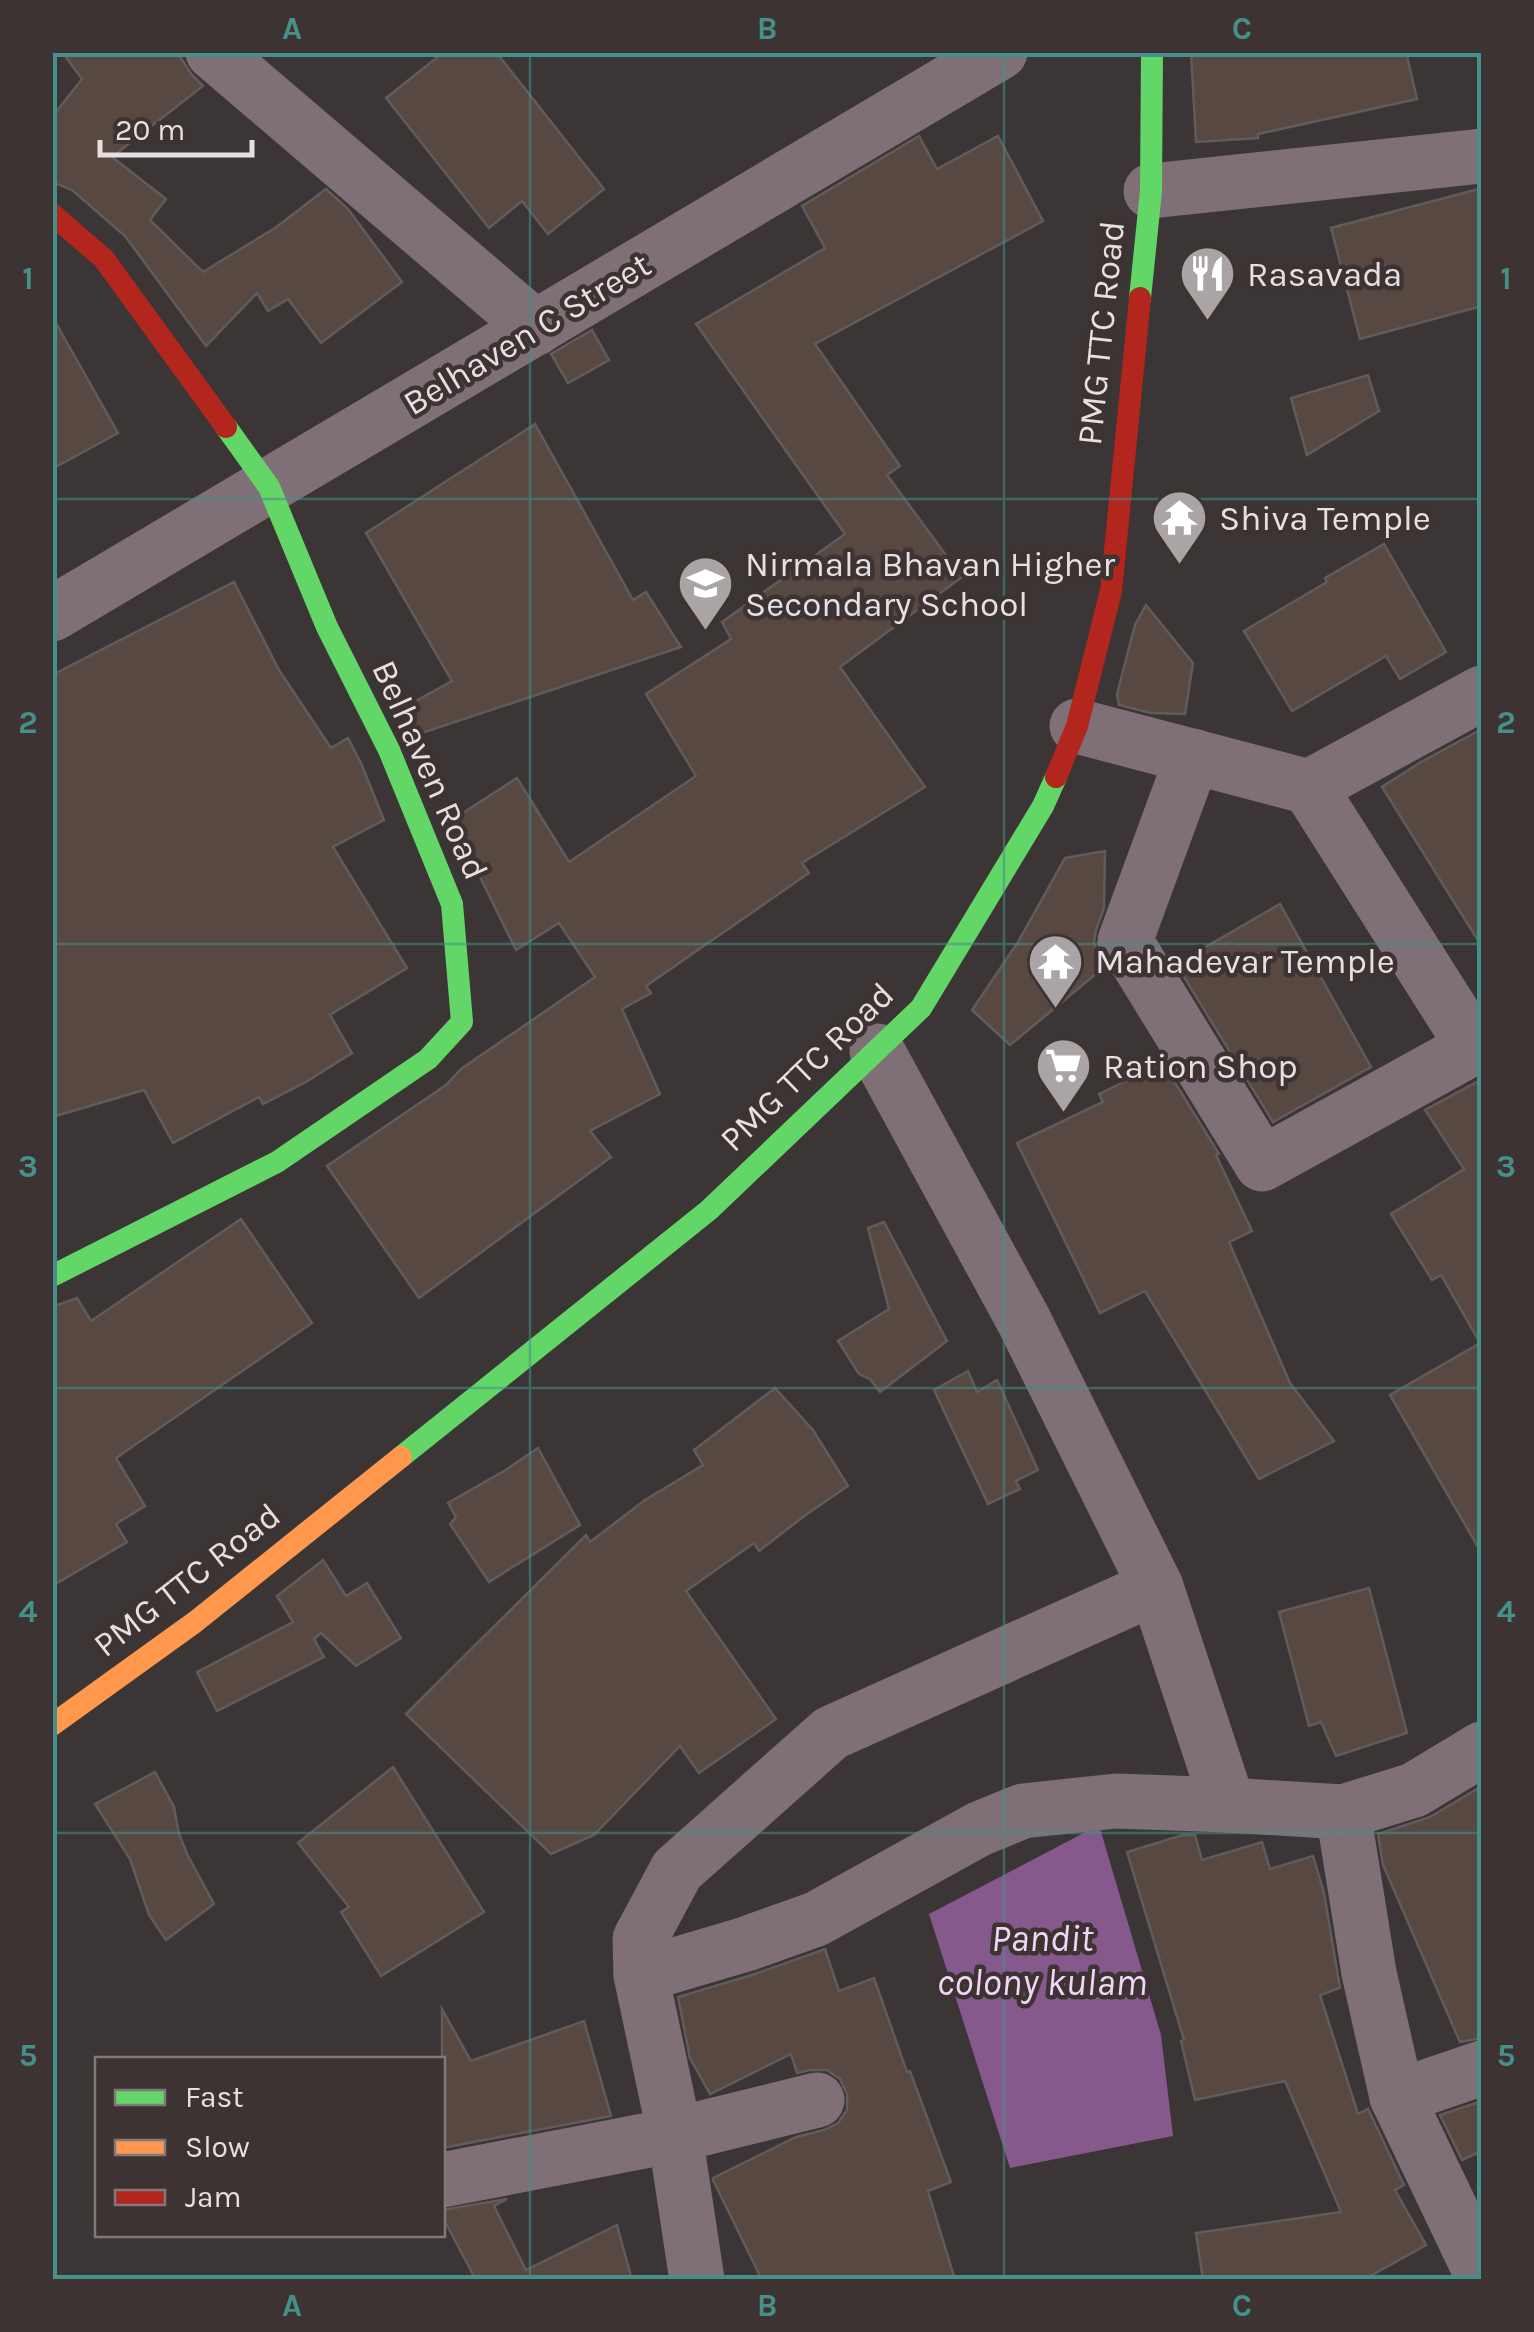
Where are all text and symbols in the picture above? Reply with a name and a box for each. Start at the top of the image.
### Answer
text: A [282,10,302,47]
text: B [757,10,777,47]
text: C [1232,10,1252,47]
scale bar [100,95,252,157]
text: 20 m [115,112,185,148]
street label: PMG TTC Road [1069,219,1133,447]
street label: Belhaven C Street [396,244,658,424]
restaurant icon: Rasavada [1178,244,1238,323]
place label: Rasavada [1247,254,1402,295]
text: 1 [22,260,34,297]
text: 1 [1500,260,1512,297]
temple icon: Shiva Temple [1150,488,1210,567]
place label: Shiva Temple [1219,498,1431,539]
place label: Nirmala Bhavan Higher Secondary School [745,544,1116,625]
school or university icon: Nirmala Bhavan Higher Secondary School [676,554,736,633]
street label: Belhaven Road [363,654,497,886]
text: 2 [18,704,38,741]
text: 2 [1496,704,1516,741]
temple icon: Mahadevar Temple [1026,931,1086,1010]
place label: Mahadevar Temple [1095,941,1395,982]
street label: PMG TTC Road [712,974,902,1160]
supermarket icon: Ration Shop [1034,1036,1094,1115]
place label: Ration Shop [1103,1046,1298,1087]
text: 3 [18,1148,38,1185]
text: 3 [1496,1148,1516,1185]
street label: PMG TTC Road [86,1495,288,1665]
text: 4 [18,1593,38,1630]
text: 4 [1496,1593,1516,1630]
water label: Pandit colony kulam [937,1916,1147,2005]
text: 5 [19,2037,37,2074]
text: 5 [1497,2037,1515,2074]
legend [95,2057,445,2237]
text: Fast [185,2079,244,2115]
text: Slow [185,2129,250,2165]
text: Jam [185,2179,242,2215]
text: A [282,2287,302,2324]
text: B [757,2287,777,2324]
text: C [1232,2287,1252,2324]

